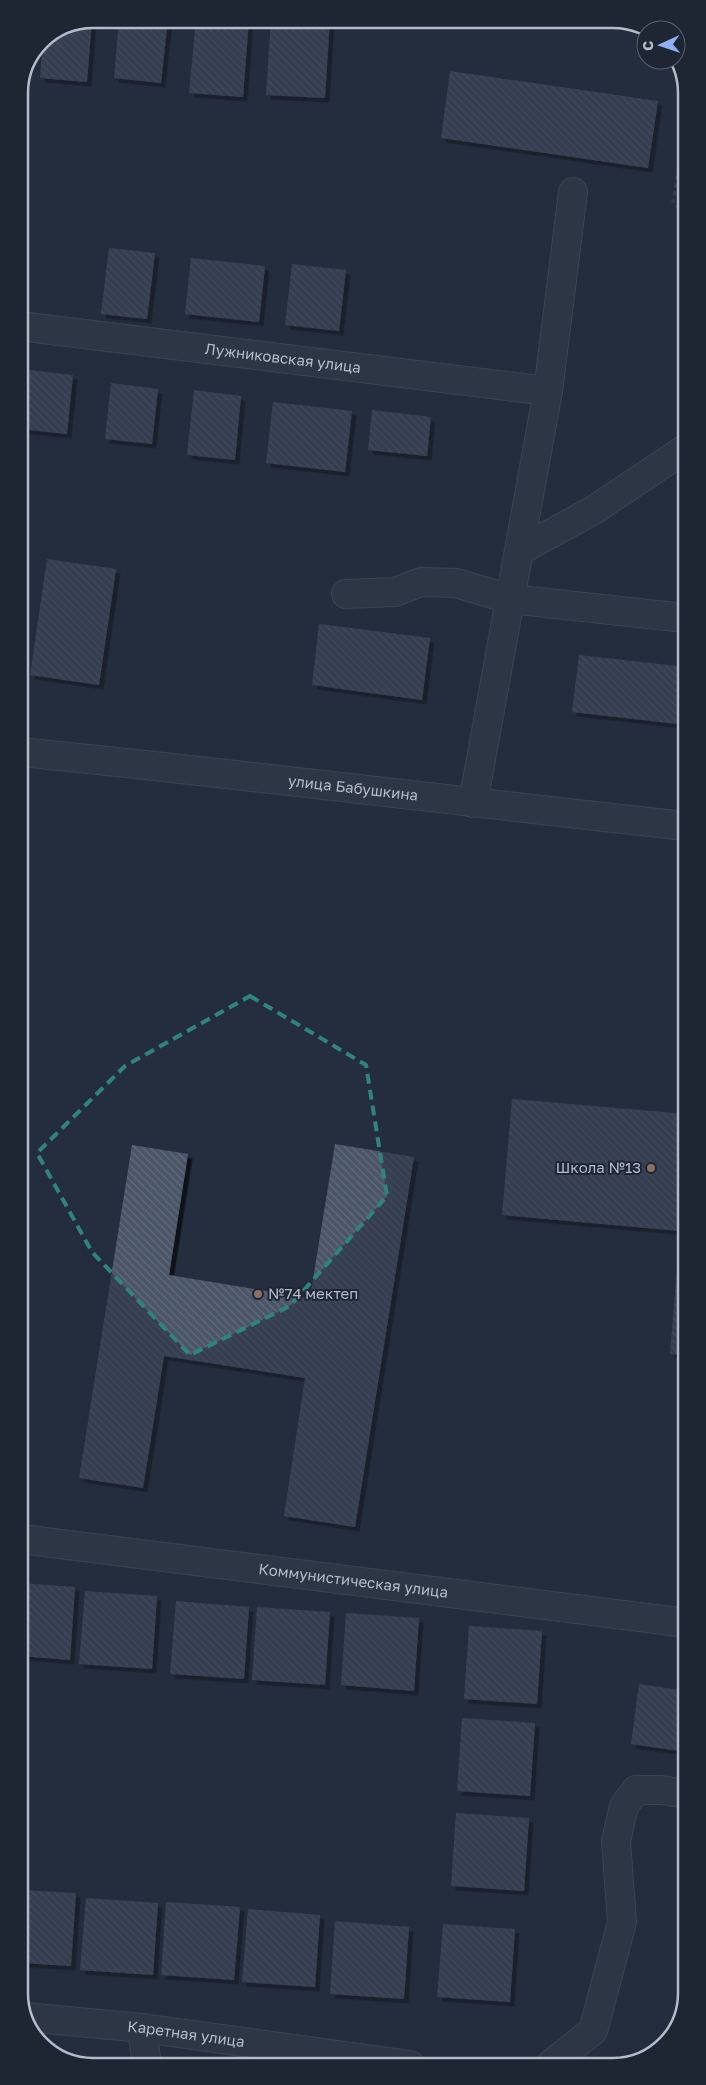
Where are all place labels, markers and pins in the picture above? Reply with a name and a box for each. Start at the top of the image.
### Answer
place label: Школа №13 [556,1158,641,1176]
marker: Школа №13 [645,1162,657,1174]
place label: №74 мектеп [268,1284,358,1302]
marker: №74 мектеп [252,1288,264,1300]

